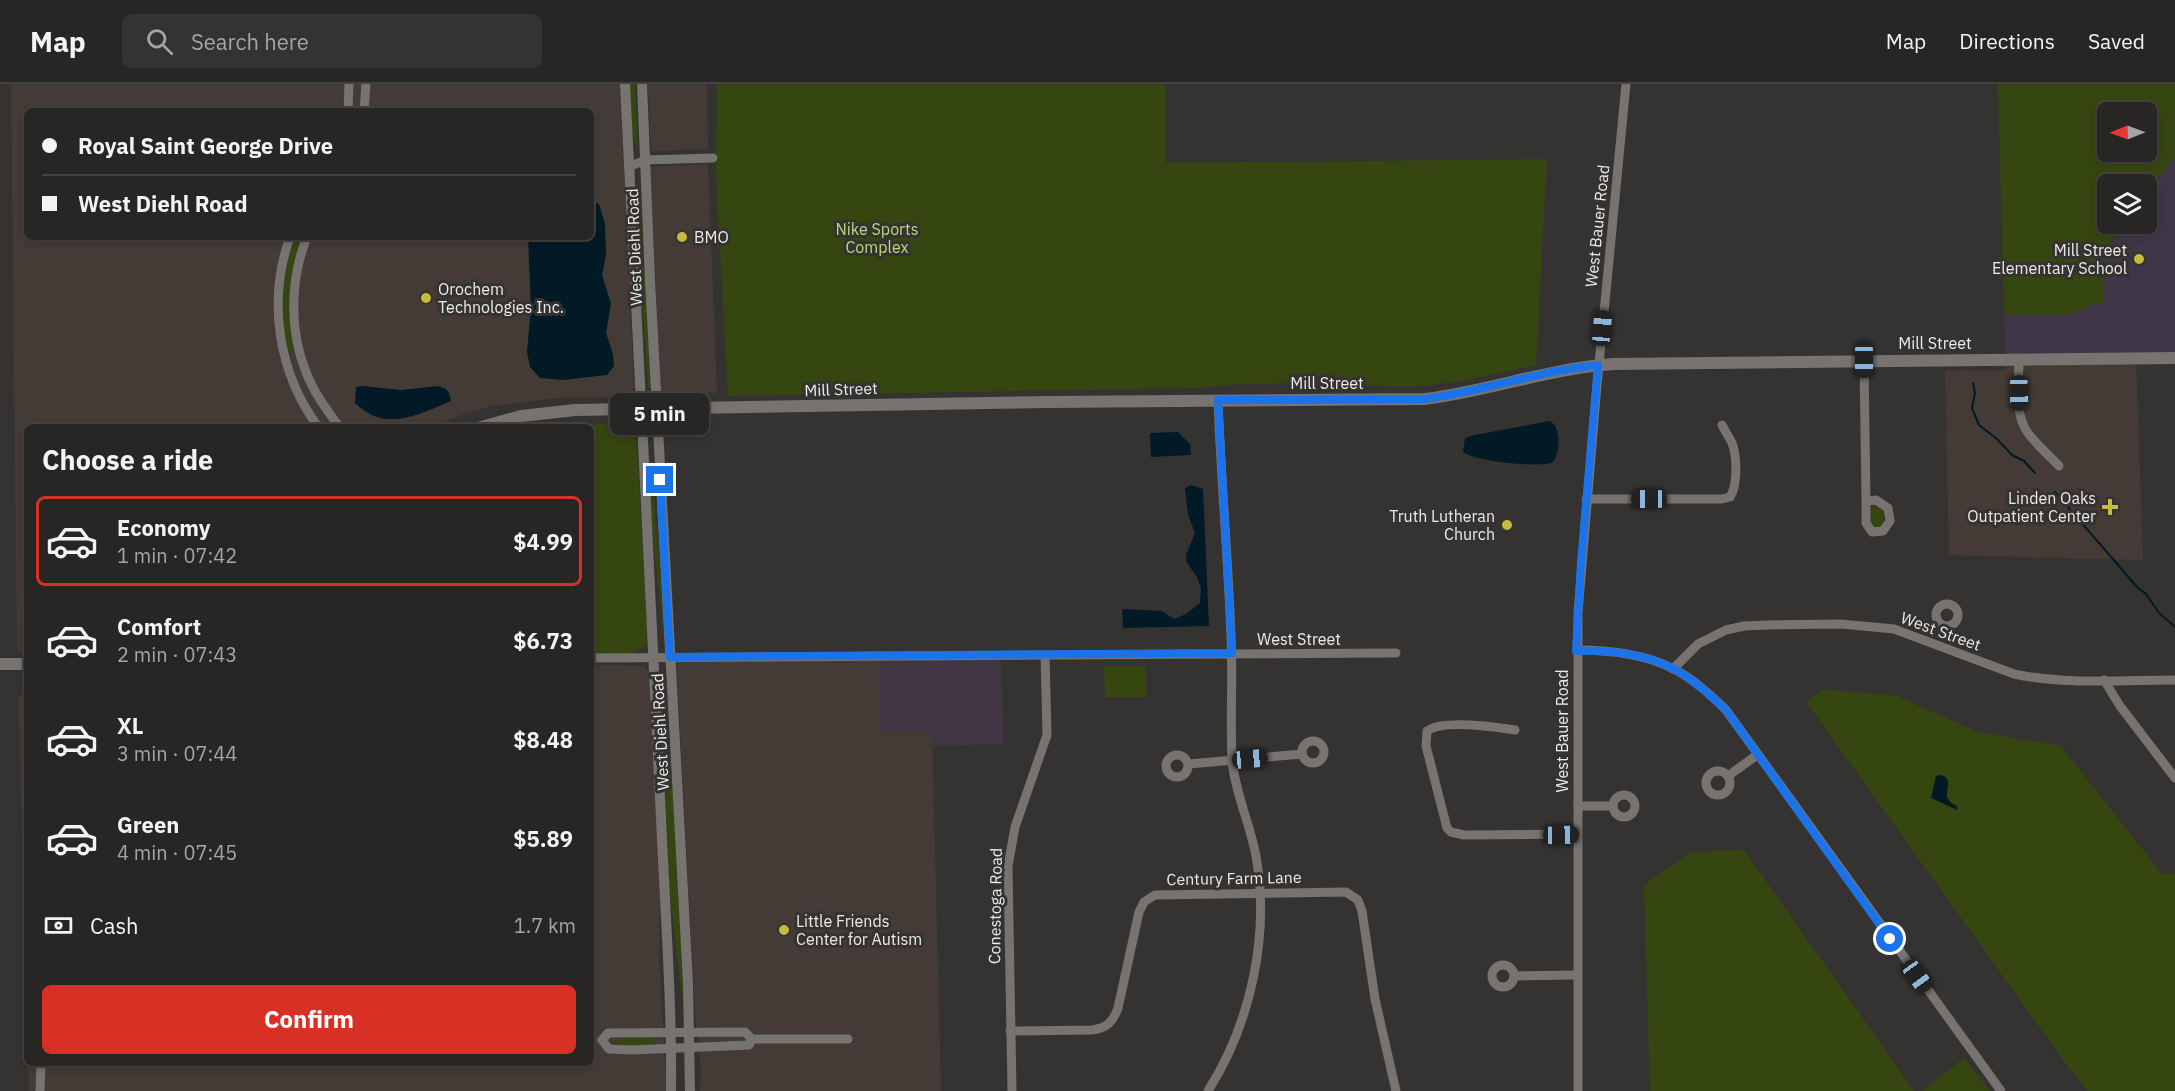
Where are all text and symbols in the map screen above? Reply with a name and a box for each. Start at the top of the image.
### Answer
search box [122,14,542,68]
text: Map [30,23,86,60]
icon: search [143,25,176,58]
text: Search here [191,27,309,56]
text: Map [1886,27,1926,55]
text: Directions [1959,27,2055,55]
text: Saved [2088,27,2145,55]
north arrow [2097,102,2157,162]
map controls [2097,102,2157,234]
text: Royal Saint George Drive [78,131,333,160]
street label: West Bauer Road [1581,164,1613,288]
button: layers [2097,174,2157,234]
street label: West Diehl Road [622,188,646,306]
text: West Diehl Road [78,189,248,218]
park label: Nike Sports Complex [836,219,918,257]
place label: BMO [694,227,729,247]
marker: BMO [675,230,689,244]
place label: Mill Street Elementary School [1992,240,2127,278]
marker: Mill Street Elementary School [2132,252,2146,266]
place label: Orochem Technologies Inc. [438,279,564,317]
marker: Orochem Technologies Inc. [419,291,433,305]
car [1591,309,1613,347]
street label: Mill Street [1898,333,1972,353]
car [1855,342,1873,378]
street label: Mill Street [1290,373,1364,393]
car [2010,375,2028,411]
street label: Mill Street [804,378,878,400]
callout: 5 min [610,393,710,435]
text: 5 min [633,400,686,427]
text: Choose a ride [42,442,213,477]
route end [646,466,673,493]
place label: Linden Oaks Outpatient Center [1967,488,2096,526]
car [1631,490,1667,508]
marker: Linden Oaks Outpatient Center [2101,498,2119,516]
place label: Truth Lutheran Church [1389,506,1495,544]
text: Economy [117,513,211,542]
icon: car [45,514,99,568]
marker: Truth Lutheran Church [1500,518,1514,532]
text: $4.99 [513,527,573,556]
text: 1 min · 07:42 [117,542,237,569]
street label: West Street [1898,607,1984,655]
text: Comfort [117,612,201,641]
icon: car [45,613,99,667]
text: $6.73 [513,626,573,655]
street label: West Street [1257,629,1341,649]
text: 2 min · 07:43 [117,641,237,668]
street label: West Bauer Road [1552,669,1572,793]
street label: West Diehl Road [647,673,673,791]
text: XL [117,711,143,740]
icon: car [45,712,99,766]
text: $8.48 [513,725,573,754]
text: 3 min · 07:44 [117,740,237,767]
car [1231,748,1269,770]
text: Green [117,810,179,839]
icon: car [45,811,99,865]
text: $5.89 [513,824,573,853]
car [1543,826,1579,844]
text: 4 min · 07:45 [117,839,237,866]
street label: Conestoga Road [984,848,1006,964]
street label: Century Farm Lane [1166,867,1302,889]
icon: cash [42,909,75,942]
text: Cash [90,911,139,940]
place label: Little Friends Center for Autism [796,911,922,949]
text: 1.7 km [514,912,576,939]
marker: Little Friends Center for Autism [777,923,791,937]
route start [1876,925,1903,952]
car [1899,956,1935,996]
button: Confirm [42,985,576,1054]

